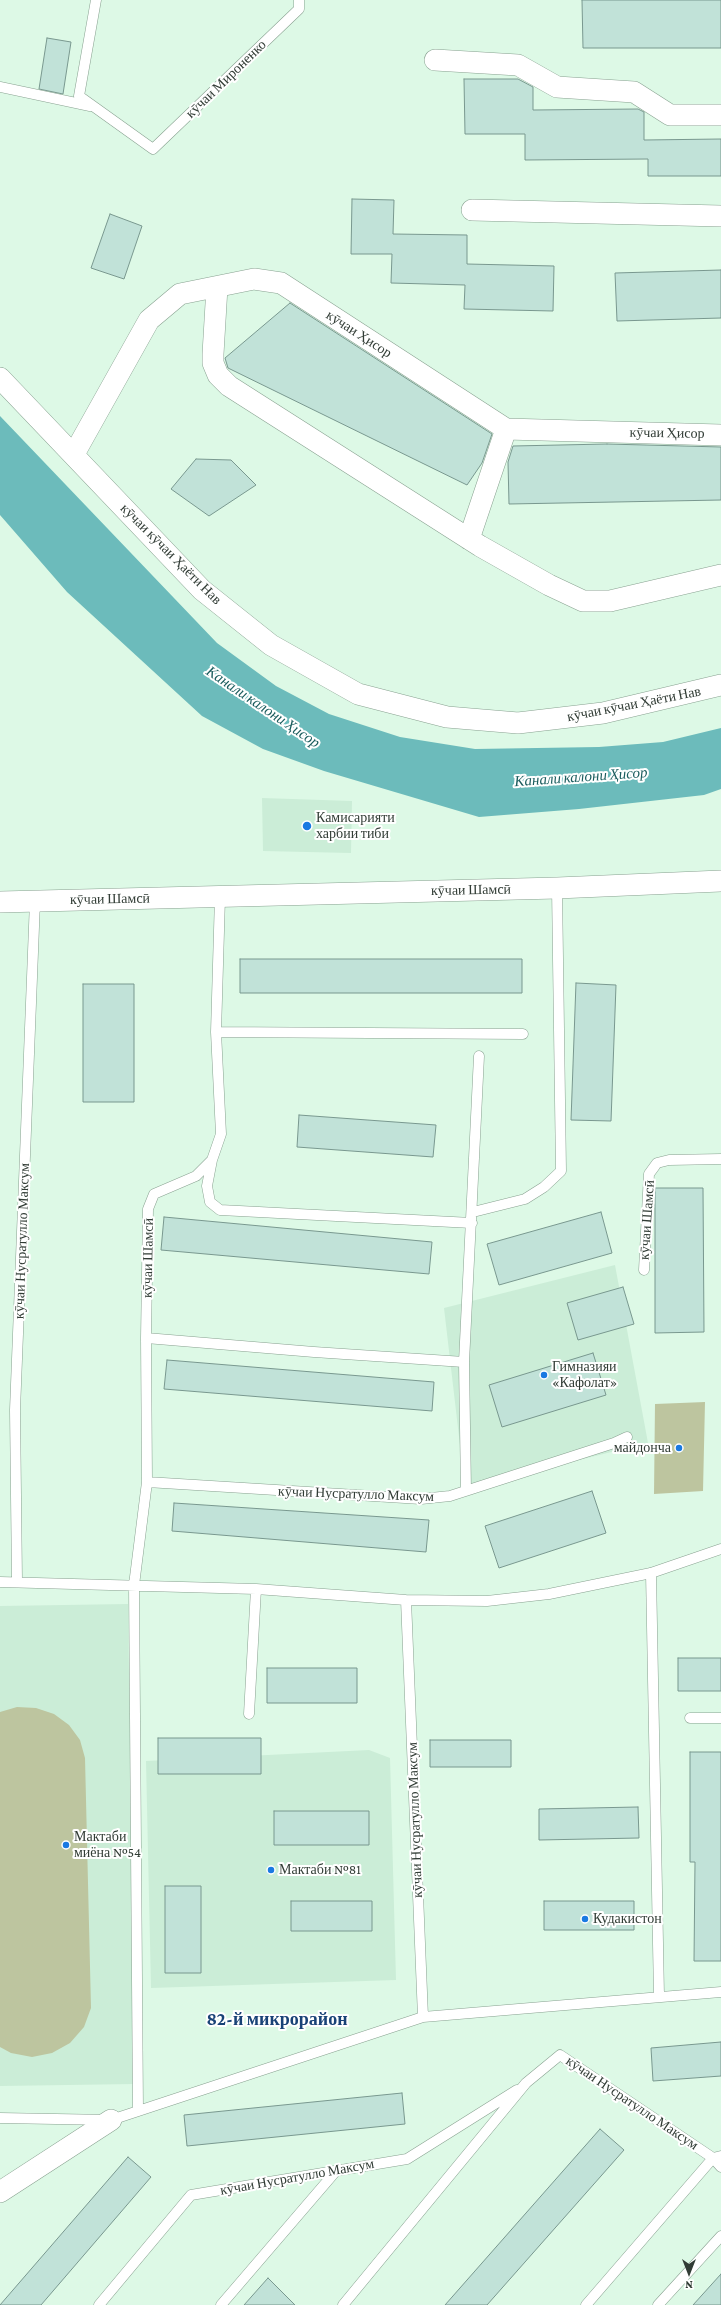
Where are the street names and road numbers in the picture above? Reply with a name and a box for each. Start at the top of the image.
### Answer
street label: кӯчаи Мироненко [182,36,270,122]
street label: кӯчаи Ҳисор [323,307,395,361]
street label: кӯчаи Ҳисор [629,424,705,442]
street label: кӯчаи кӯчаи Ҳаёти Нав [117,500,225,608]
street label: кӯчаи кӯчаи Ҳаёти Нав [566,683,702,725]
street label: кӯчаи Шамсӣ [431,881,511,899]
street label: кӯчаи Шамсӣ [70,890,150,908]
street label: кӯчаи Нусратулло Максум [11,1163,33,1319]
street label: кӯчаи Шамсӣ [636,1179,658,1261]
street label: кӯчаи Шамсӣ [139,1218,157,1298]
street label: кӯчаи Нусратулло Максум [278,1483,434,1505]
street label: кӯчаи Нусратулло Максум [404,1742,426,1898]
street label: кӯчаи Нусратулло Максум [563,2052,701,2154]
street label: кӯчаи Нусратулло Максум [219,2155,375,2199]

